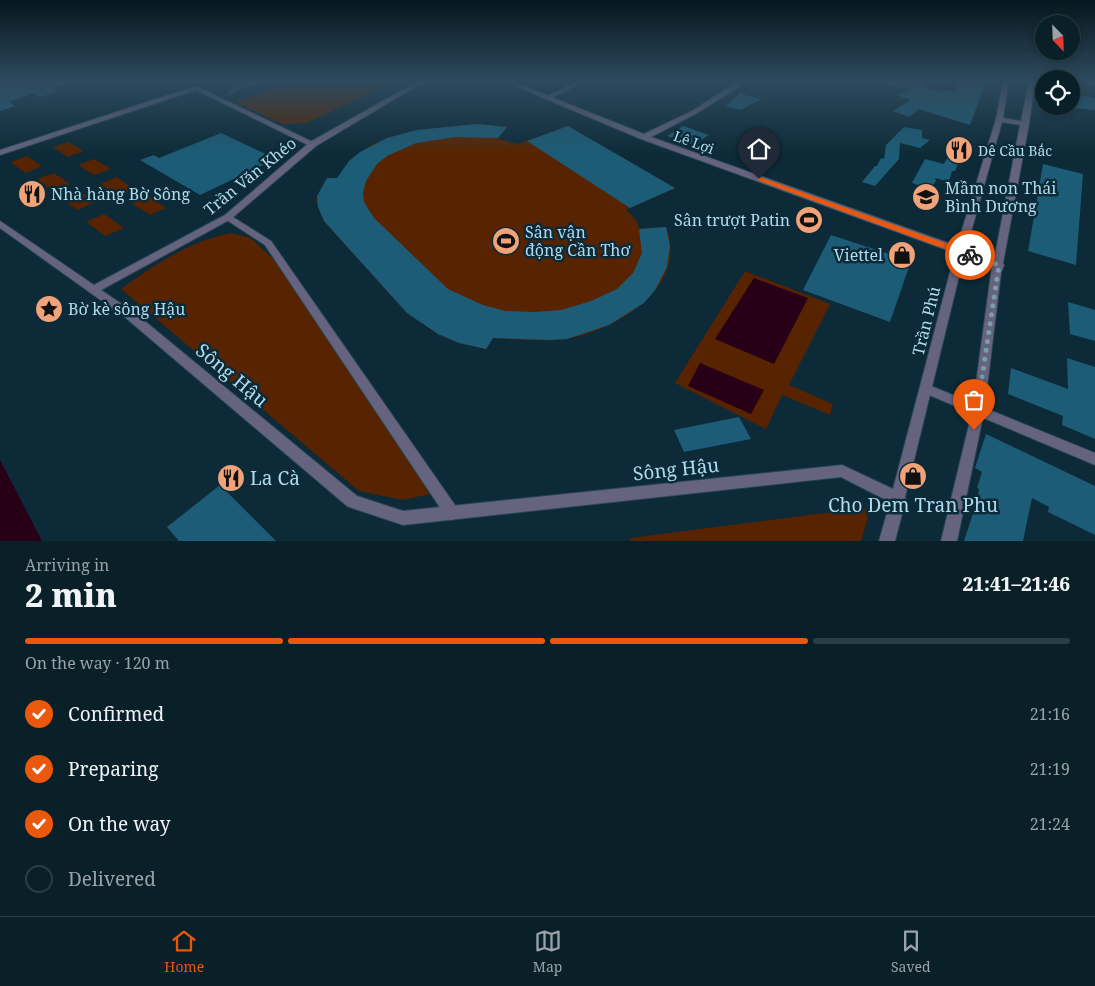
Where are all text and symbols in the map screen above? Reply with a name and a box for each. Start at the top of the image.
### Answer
north arrow [1035,15,1080,60]
map controls [1035,15,1080,115]
button: locate [1035,70,1080,115]
street label: Lê Lợi [671,126,717,158]
pin [738,128,780,179]
street label: Trần Văn Khéo [199,132,301,220]
icon: home [745,135,773,163]
restaurant icon: Dê Cầu Bắc [944,135,974,165]
place label: Dê Cầu Bắc [978,141,1052,160]
place label: Mầm non Thái Bình Dương [945,177,1056,217]
restaurant icon: Nhà hàng Bờ Sông [17,179,47,209]
school or university icon: Mầm non Thái Bình Dương [911,182,941,212]
place label: Nhà hàng Bờ Sông [51,183,190,205]
sports icon: Sân trượt Patin [794,205,824,235]
place label: Sân trượt Patin [674,209,790,231]
place label: Sân vận động Cần Thơ [525,221,630,261]
sports icon: Sân vận động Cần Thơ [491,226,521,256]
courier [945,230,995,280]
shop icon: Viettel [887,240,917,270]
icon: bike [956,241,984,269]
place label: Viettel [834,244,883,266]
street label: Trần Phú [907,284,945,358]
place icon: Bờ kè sông Hậu [34,294,64,324]
place label: Bờ kè sông Hậu [68,298,186,320]
street label: Sông Hậu [190,337,274,413]
pin [953,379,995,430]
icon: bag [960,386,988,414]
street label: Sông Hậu [632,452,720,486]
shop icon: Cho Dem Tran Phu [898,461,928,491]
restaurant icon: La Cà [216,463,246,493]
place label: La Cà [250,465,300,491]
place label: Cho Dem Tran Phu [828,492,998,518]
text: Arriving in [25,554,109,576]
text: 21:41–21:46 [962,571,1070,597]
text: 2 min [25,573,117,616]
text: On the way · 120 m [25,652,170,674]
icon: check [25,700,53,728]
text: Confirmed [68,701,164,727]
text: 21:16 [1030,703,1070,725]
icon: check [25,755,53,783]
text: Preparing [68,756,158,782]
text: 21:19 [1030,758,1070,780]
icon: check [25,810,53,838]
text: On the way [68,811,171,837]
text: 21:24 [1030,813,1070,835]
text: Delivered [68,866,156,892]
tab: Home [164,927,204,976]
tab: Map [533,927,562,976]
tab: Saved [891,927,931,976]

